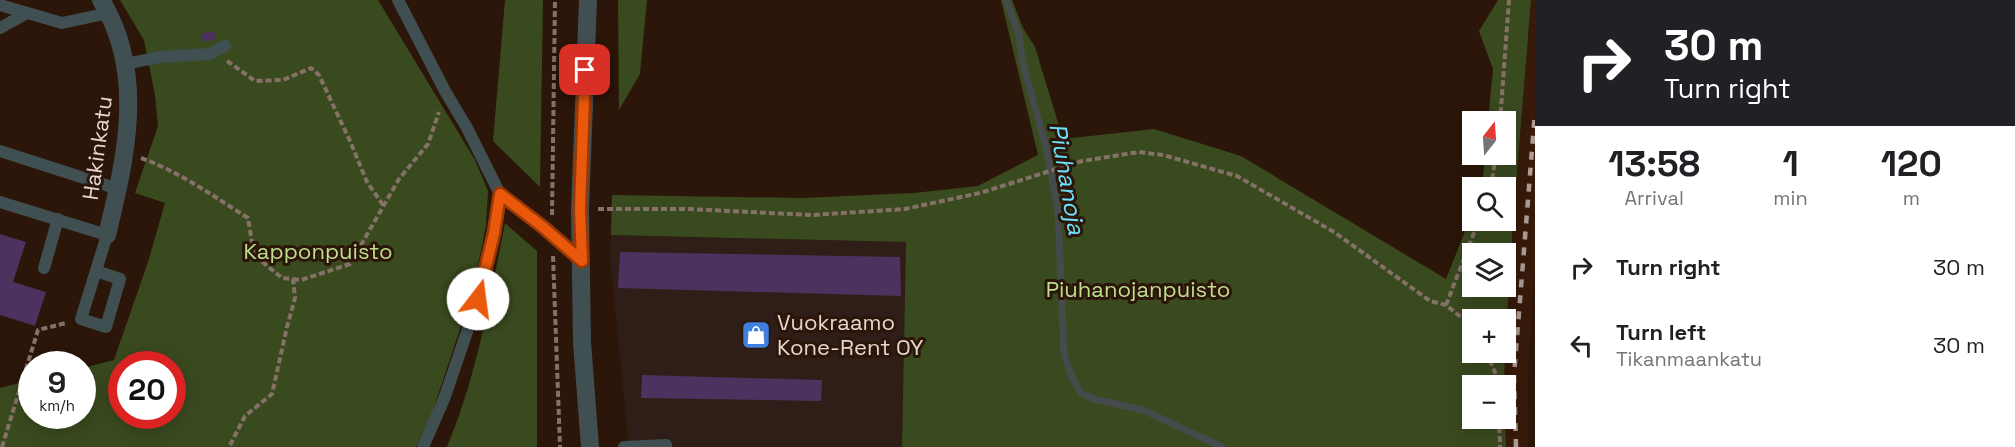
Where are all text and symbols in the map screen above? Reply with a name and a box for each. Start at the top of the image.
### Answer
text: 30 m [1664,19,1763,72]
icon: right [1565,24,1643,102]
pin [559,44,610,95]
icon: arrive [568,53,601,86]
text: Turn right [1664,71,1791,106]
street label: Hakinkatu [76,94,118,202]
north arrow [1462,111,1516,165]
map controls [1462,111,1516,429]
water label: Piuhanoja [1042,121,1093,237]
text: 13:58 [1608,141,1700,187]
text: 1 [1782,141,1799,187]
text: 120 [1881,141,1942,187]
button: search [1462,177,1516,231]
text: Arrival [1624,185,1684,211]
text: min [1773,185,1808,211]
text: m [1903,185,1920,211]
park label: Kapponpuisto [243,237,393,265]
button: layers [1462,243,1516,297]
icon: right [1565,251,1598,284]
text: Turn right [1616,253,1721,281]
text: 30 m [1933,253,1985,281]
position arrow [446,267,510,331]
park label: Piuhanojanpuisto [1046,275,1230,303]
place label: Vuokraamo Kone-Rent OY [777,308,924,361]
button: + [1462,309,1516,363]
text: Turn left [1616,318,1706,346]
shop icon: Vuokraamo Kone-Rent OY [740,319,772,351]
icon: left [1565,329,1598,362]
text: 30 m [1933,331,1985,359]
text: Tikanmaankatu [1616,346,1762,372]
speed limit sign: 20 [108,351,186,429]
text: 9 [48,363,66,402]
button: − [1462,375,1516,429]
text: km/h [39,396,75,415]

